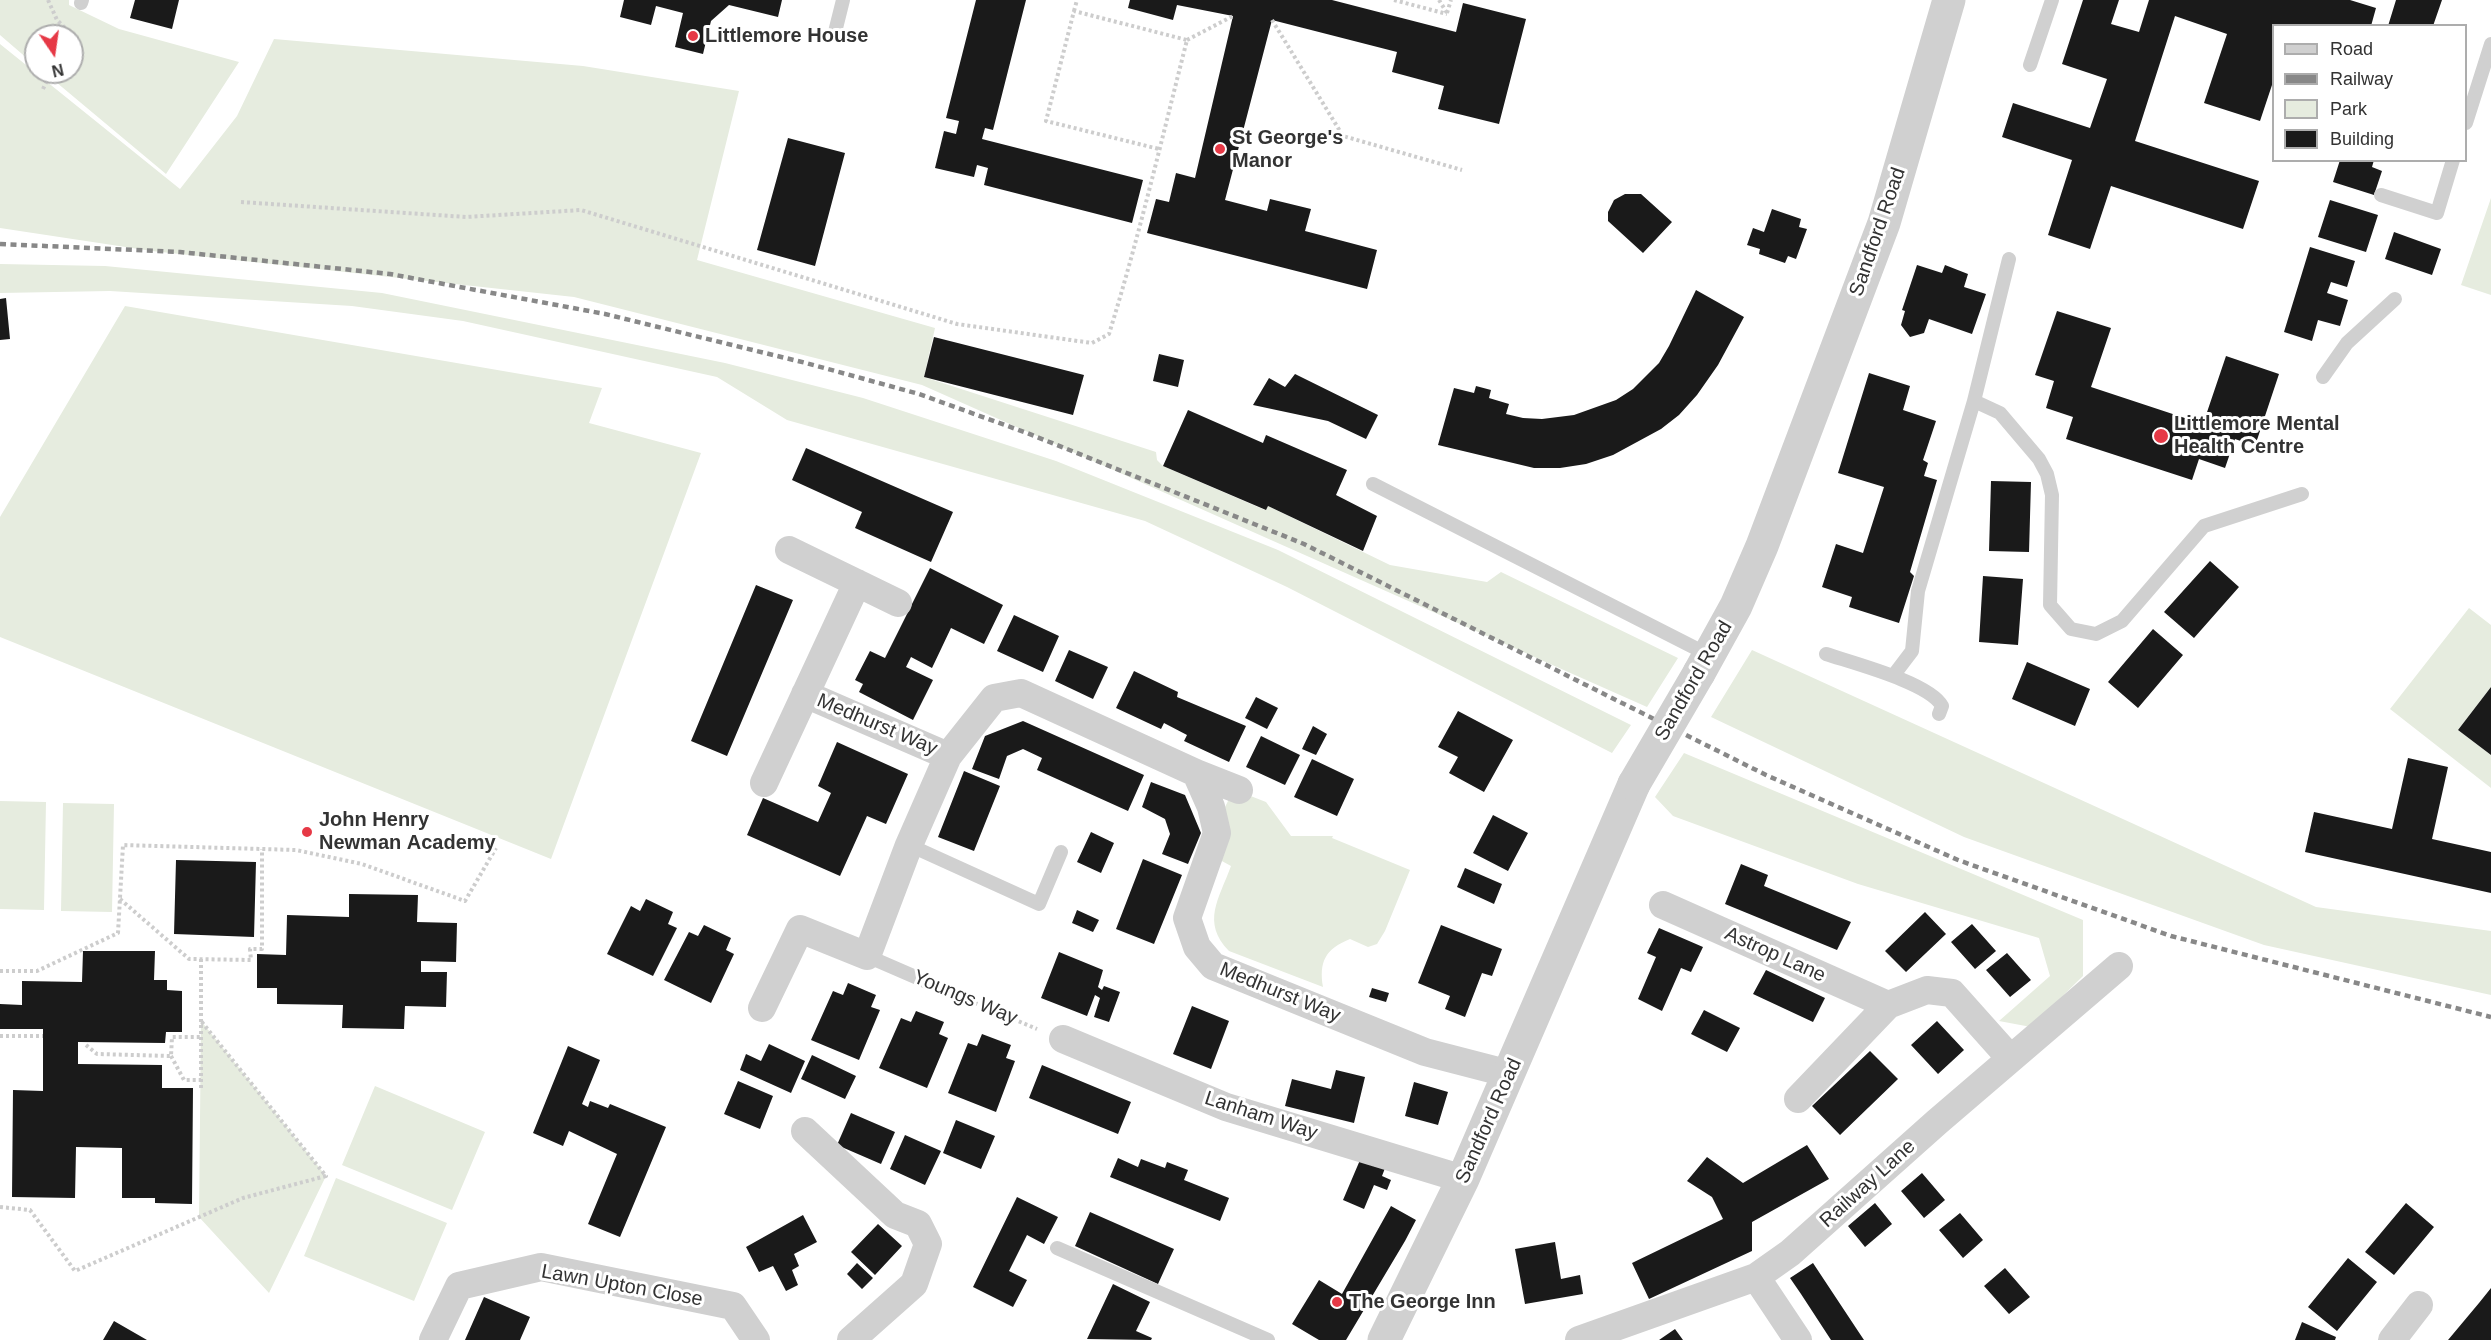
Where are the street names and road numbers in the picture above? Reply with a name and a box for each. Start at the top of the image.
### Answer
street label: Sandford Road [1845,164,1911,300]
street label: Sandford Road [1650,617,1738,745]
street label: Medhurst Way [813,689,941,761]
street label: Astrop Lane [1721,922,1829,988]
street label: Medhurst Way [1216,958,1344,1028]
street label: Youngs Way [909,965,1021,1031]
street label: Sandford Road [1451,1055,1527,1187]
street label: Lanham Way [1202,1086,1320,1146]
street label: Railway Lane [1815,1135,1921,1233]
street label: Lawn Upton Close [539,1260,705,1312]

